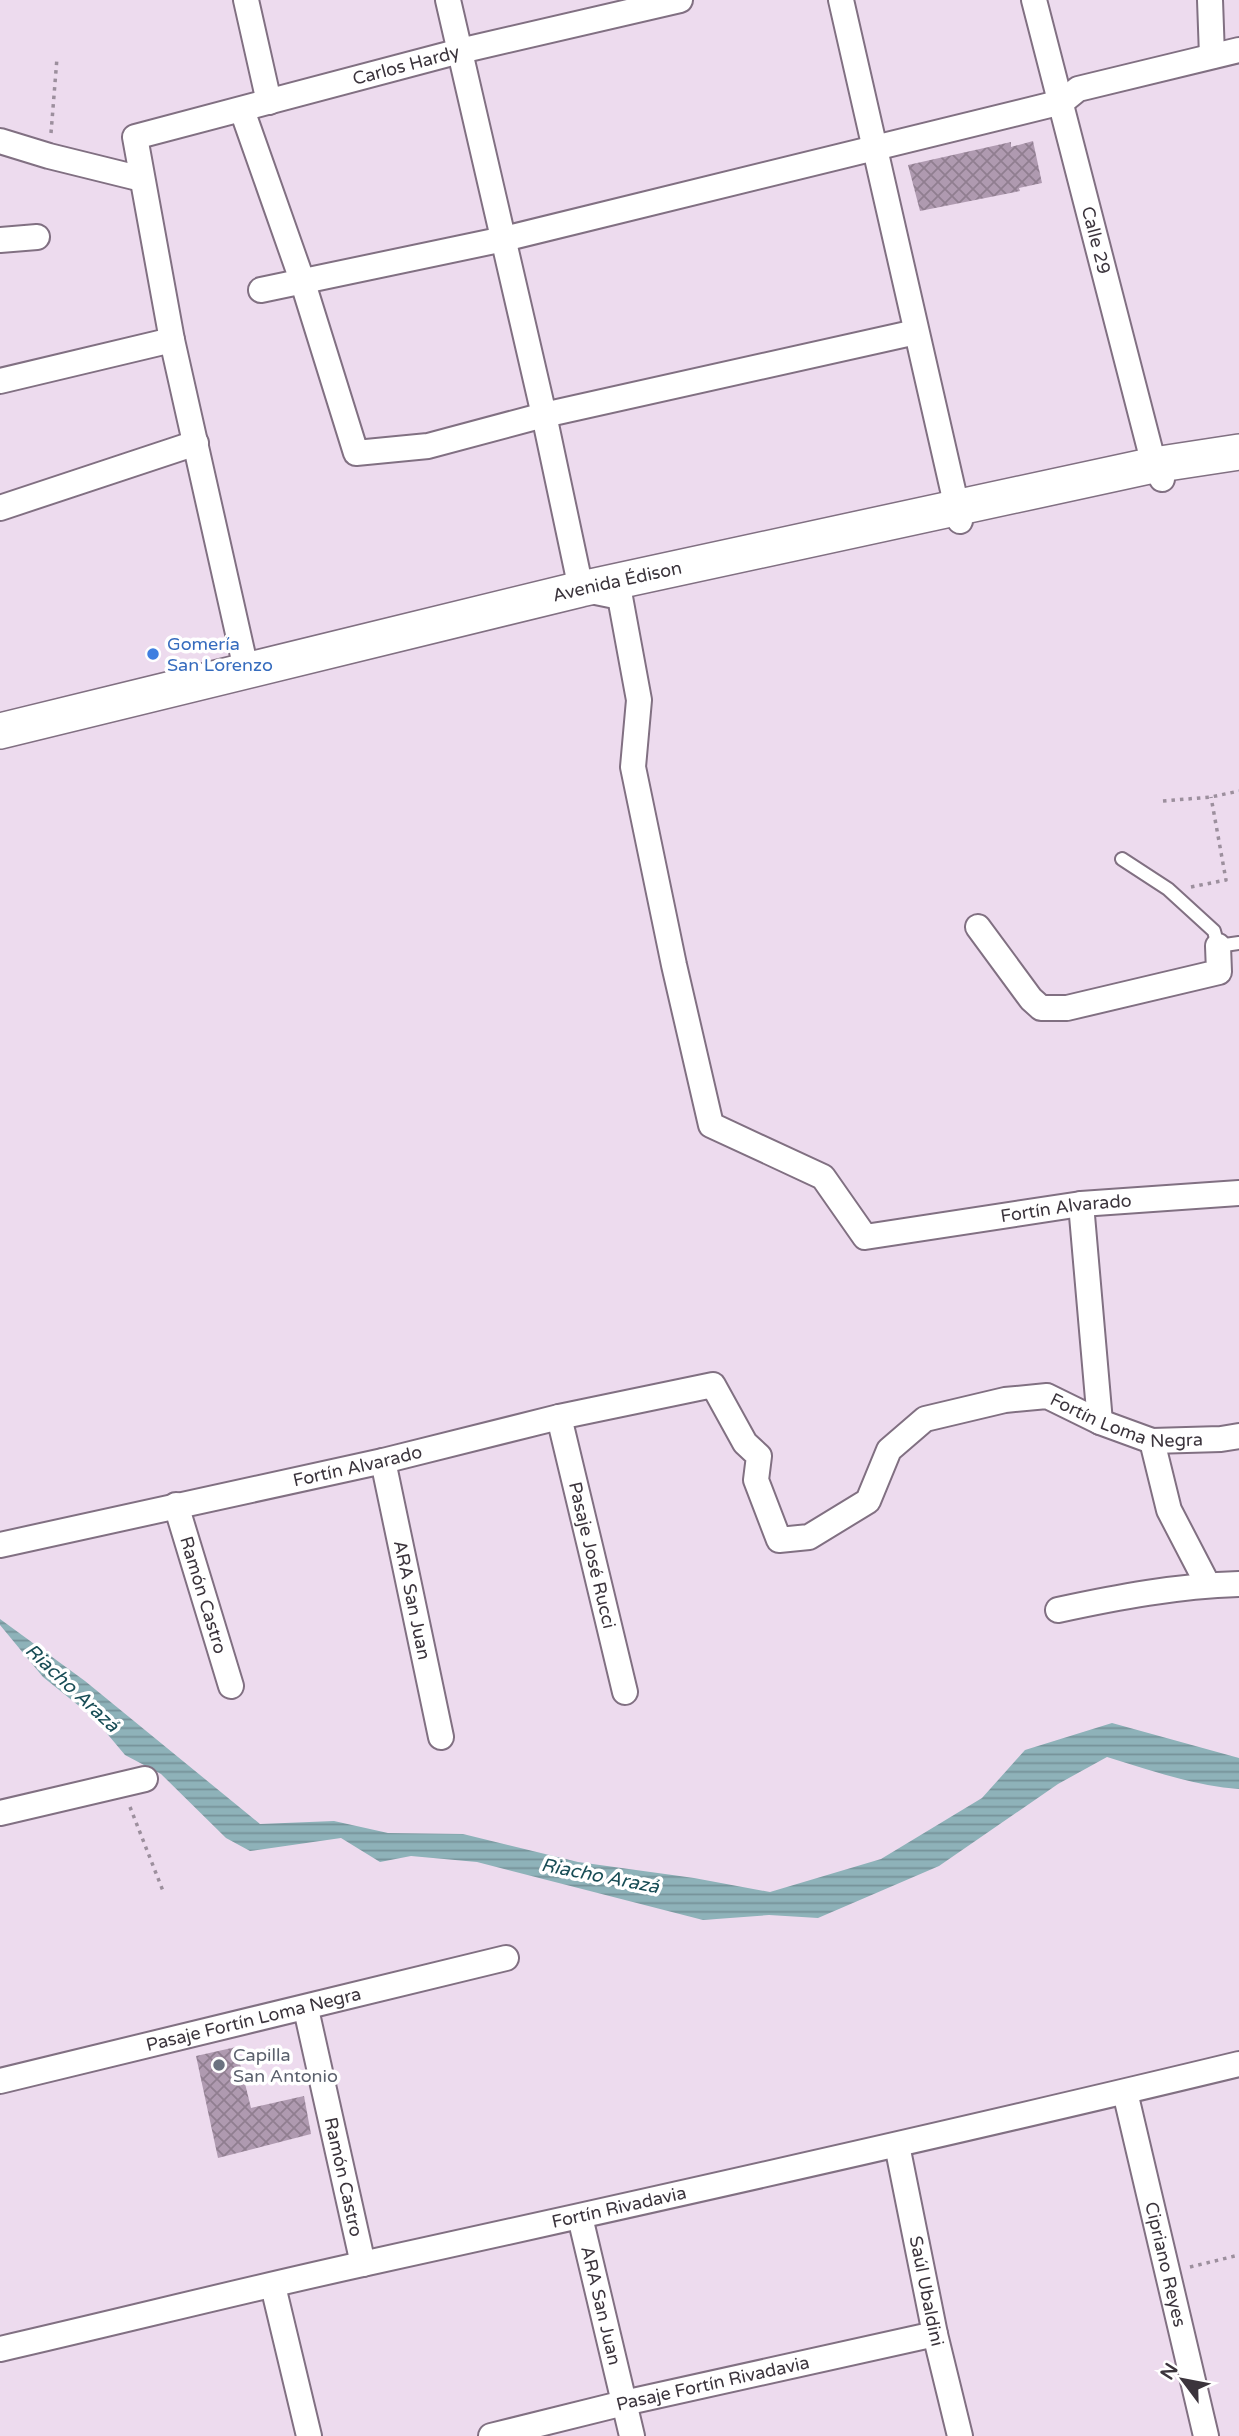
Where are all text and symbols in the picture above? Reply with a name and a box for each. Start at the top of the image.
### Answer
street label: Carlos Hardy [350,41,462,90]
street label: Calle 29 [1077,204,1115,276]
street label: Avenida Édison [550,557,684,607]
place label: Gomería San Lorenzo [167,633,273,676]
marker: Gomería San Lorenzo [145,646,161,662]
street label: Fortín Alvarado [999,1190,1132,1227]
street label: Fortín Loma Negra [1046,1388,1203,1452]
street label: Fortín Alvarado [291,1441,424,1491]
street label: Pasaje José Rucci [564,1479,620,1631]
street label: Ramón Castro [175,1533,232,1656]
street label: ARA San Juan [389,1538,435,1662]
water label: Riacho Arazá [21,1639,124,1738]
water label: Riacho Arazá [539,1854,662,1898]
street label: Pasaje Fortín Loma Negra [144,1983,363,2056]
place label: Capilla San Antonio [233,2044,338,2087]
marker: Capilla San Antonio [211,2057,227,2073]
street label: Ramón Castro [320,2115,368,2239]
street label: Fortín Rivadavia [549,2181,688,2233]
street label: Cipriano Reyes [1140,2200,1191,2329]
street label: Saúl Ubaldini [905,2234,949,2348]
street label: ARA San Juan [576,2244,626,2367]
north arrow [1148,2345,1218,2415]
street label: Pasaje Fortín Rivadavia [614,2351,812,2416]
text: N [1156,2359,1183,2384]

